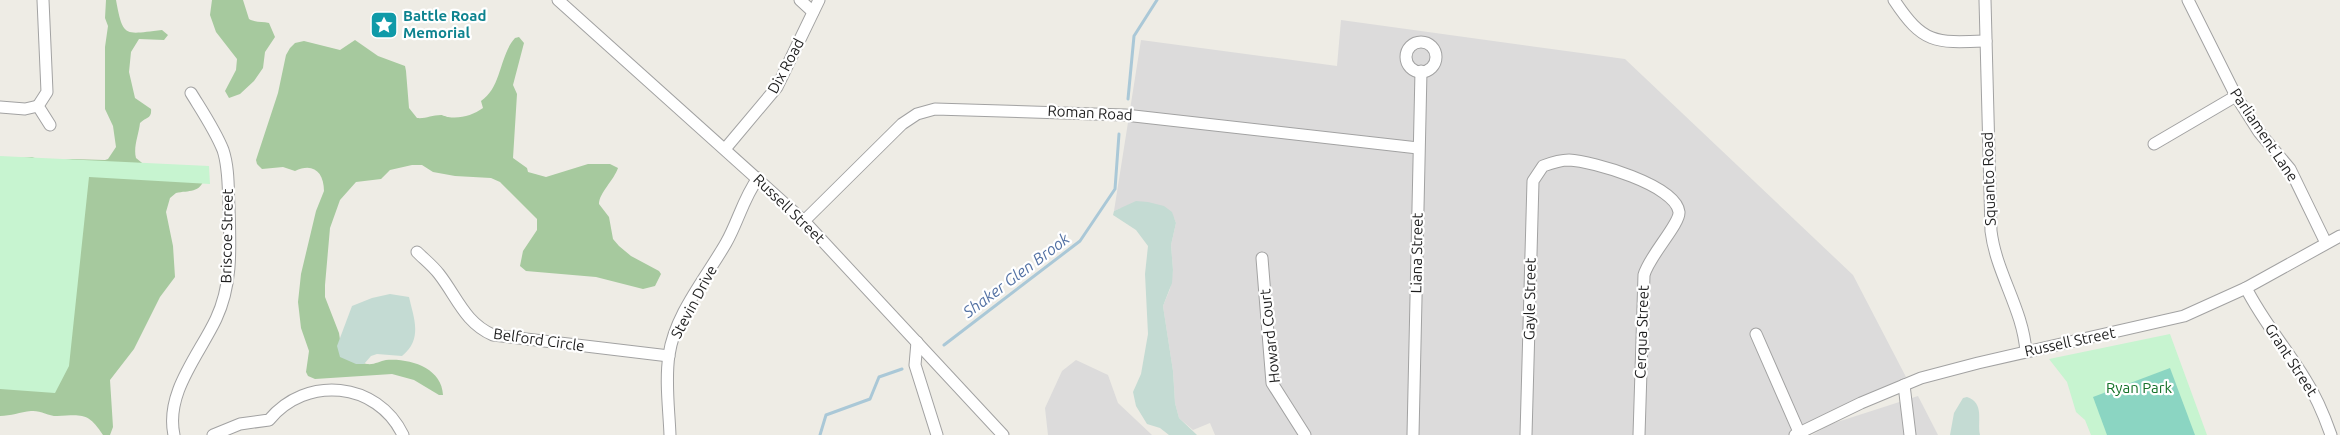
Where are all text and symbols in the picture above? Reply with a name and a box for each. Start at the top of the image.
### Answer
place label: Battle Road Memorial [403,7,486,41]
place icon: Battle Road Memorial [369,10,399,40]
street label: Dix Road [764,35,807,96]
street label: Parliament Lane [2227,85,2302,185]
street label: Roman Road [1047,102,1133,123]
street label: Squanto Road [1978,132,1999,226]
street label: Russell Street [750,170,829,247]
street label: Briscoe Street [217,188,236,283]
street label: Liana Street [1407,212,1426,293]
water label: Shaker Glen Brook [958,229,1073,321]
street label: Gayle Street [1520,258,1539,340]
street label: Stevin Drive [667,262,720,341]
street label: Cerqua Street [1631,285,1652,379]
street label: Howard Court [1256,288,1283,384]
street label: Grant Street [2262,320,2321,399]
street label: Russell Street [2023,324,2117,359]
street label: Belford Circle [492,325,586,354]
park label: Ryan Park [2106,379,2172,396]

